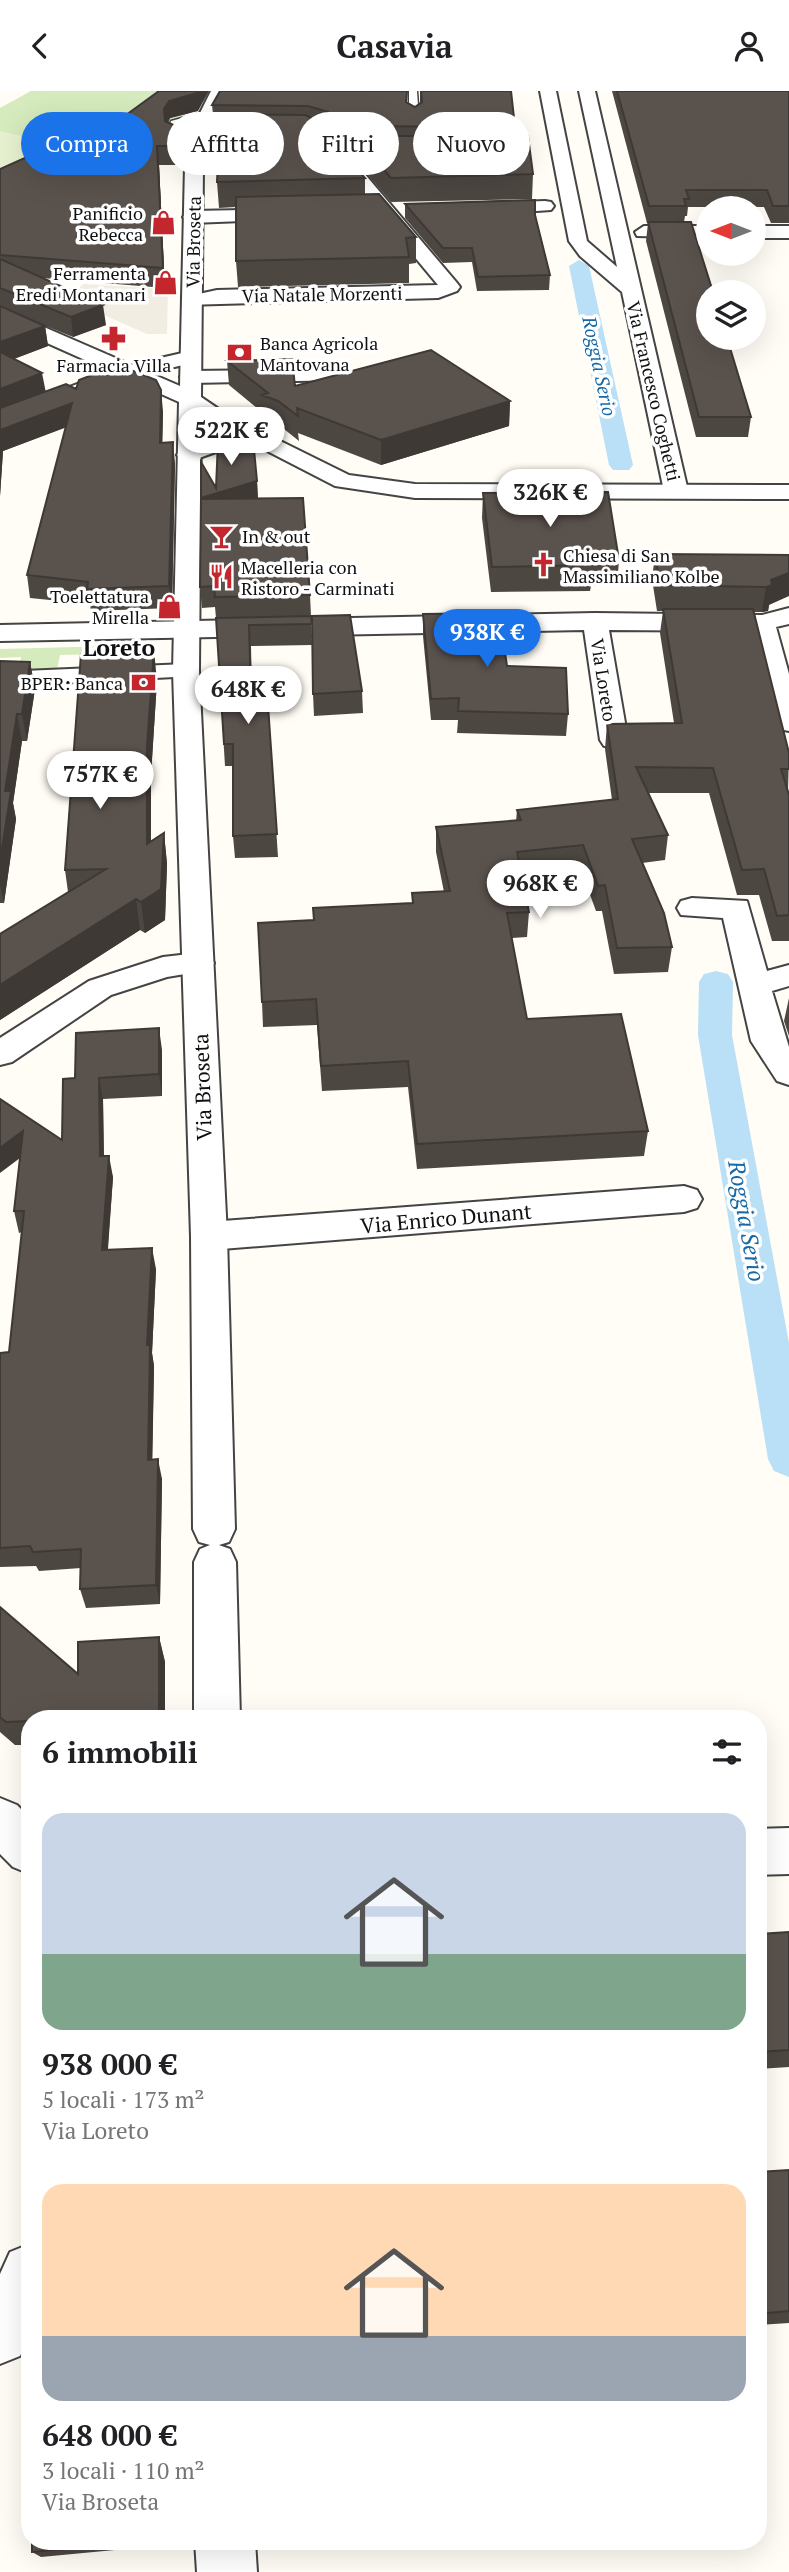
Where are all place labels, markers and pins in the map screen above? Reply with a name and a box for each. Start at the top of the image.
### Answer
place label: Panificio Rebecca [73,201,143,246]
shop icon: Panificio Rebecca [149,209,177,237]
place label: Ferramenta Eredi Montanari [16,261,146,306]
shop icon: Ferramenta Eredi Montanari [152,269,180,297]
pharmacy icon: Farmacia Villa [100,324,128,352]
place label: Banca Agricola Mantovana [260,331,378,376]
bank icon: Banca Agricola Mantovana [226,339,254,367]
place label: Farmacia Villa [57,353,171,377]
pin: 522K € [174,407,288,467]
pin: 326K € [493,469,607,529]
bar icon: In & out [208,522,236,550]
place label: In & out [242,524,311,548]
place label: Chiesa di San Massimiliano Kolbe [563,543,720,588]
church icon: Chiesa di San Massimiliano Kolbe [529,551,557,579]
place label: Macelleria con Ristoro - Carminati [241,555,395,600]
restaurant icon: Macelleria con Ristoro - Carminati [207,563,235,591]
place label: Toelettatura Mirella [50,584,149,629]
shop icon: Toelettatura Mirella [155,592,183,620]
pin: 938K € [430,609,544,669]
pin: 648K € [191,667,305,726]
bank icon: BPER: Banca [129,669,157,697]
place label: BPER: Banca [21,671,123,695]
pin: 757K € [43,751,157,811]
pin: 968K € [483,861,597,920]

